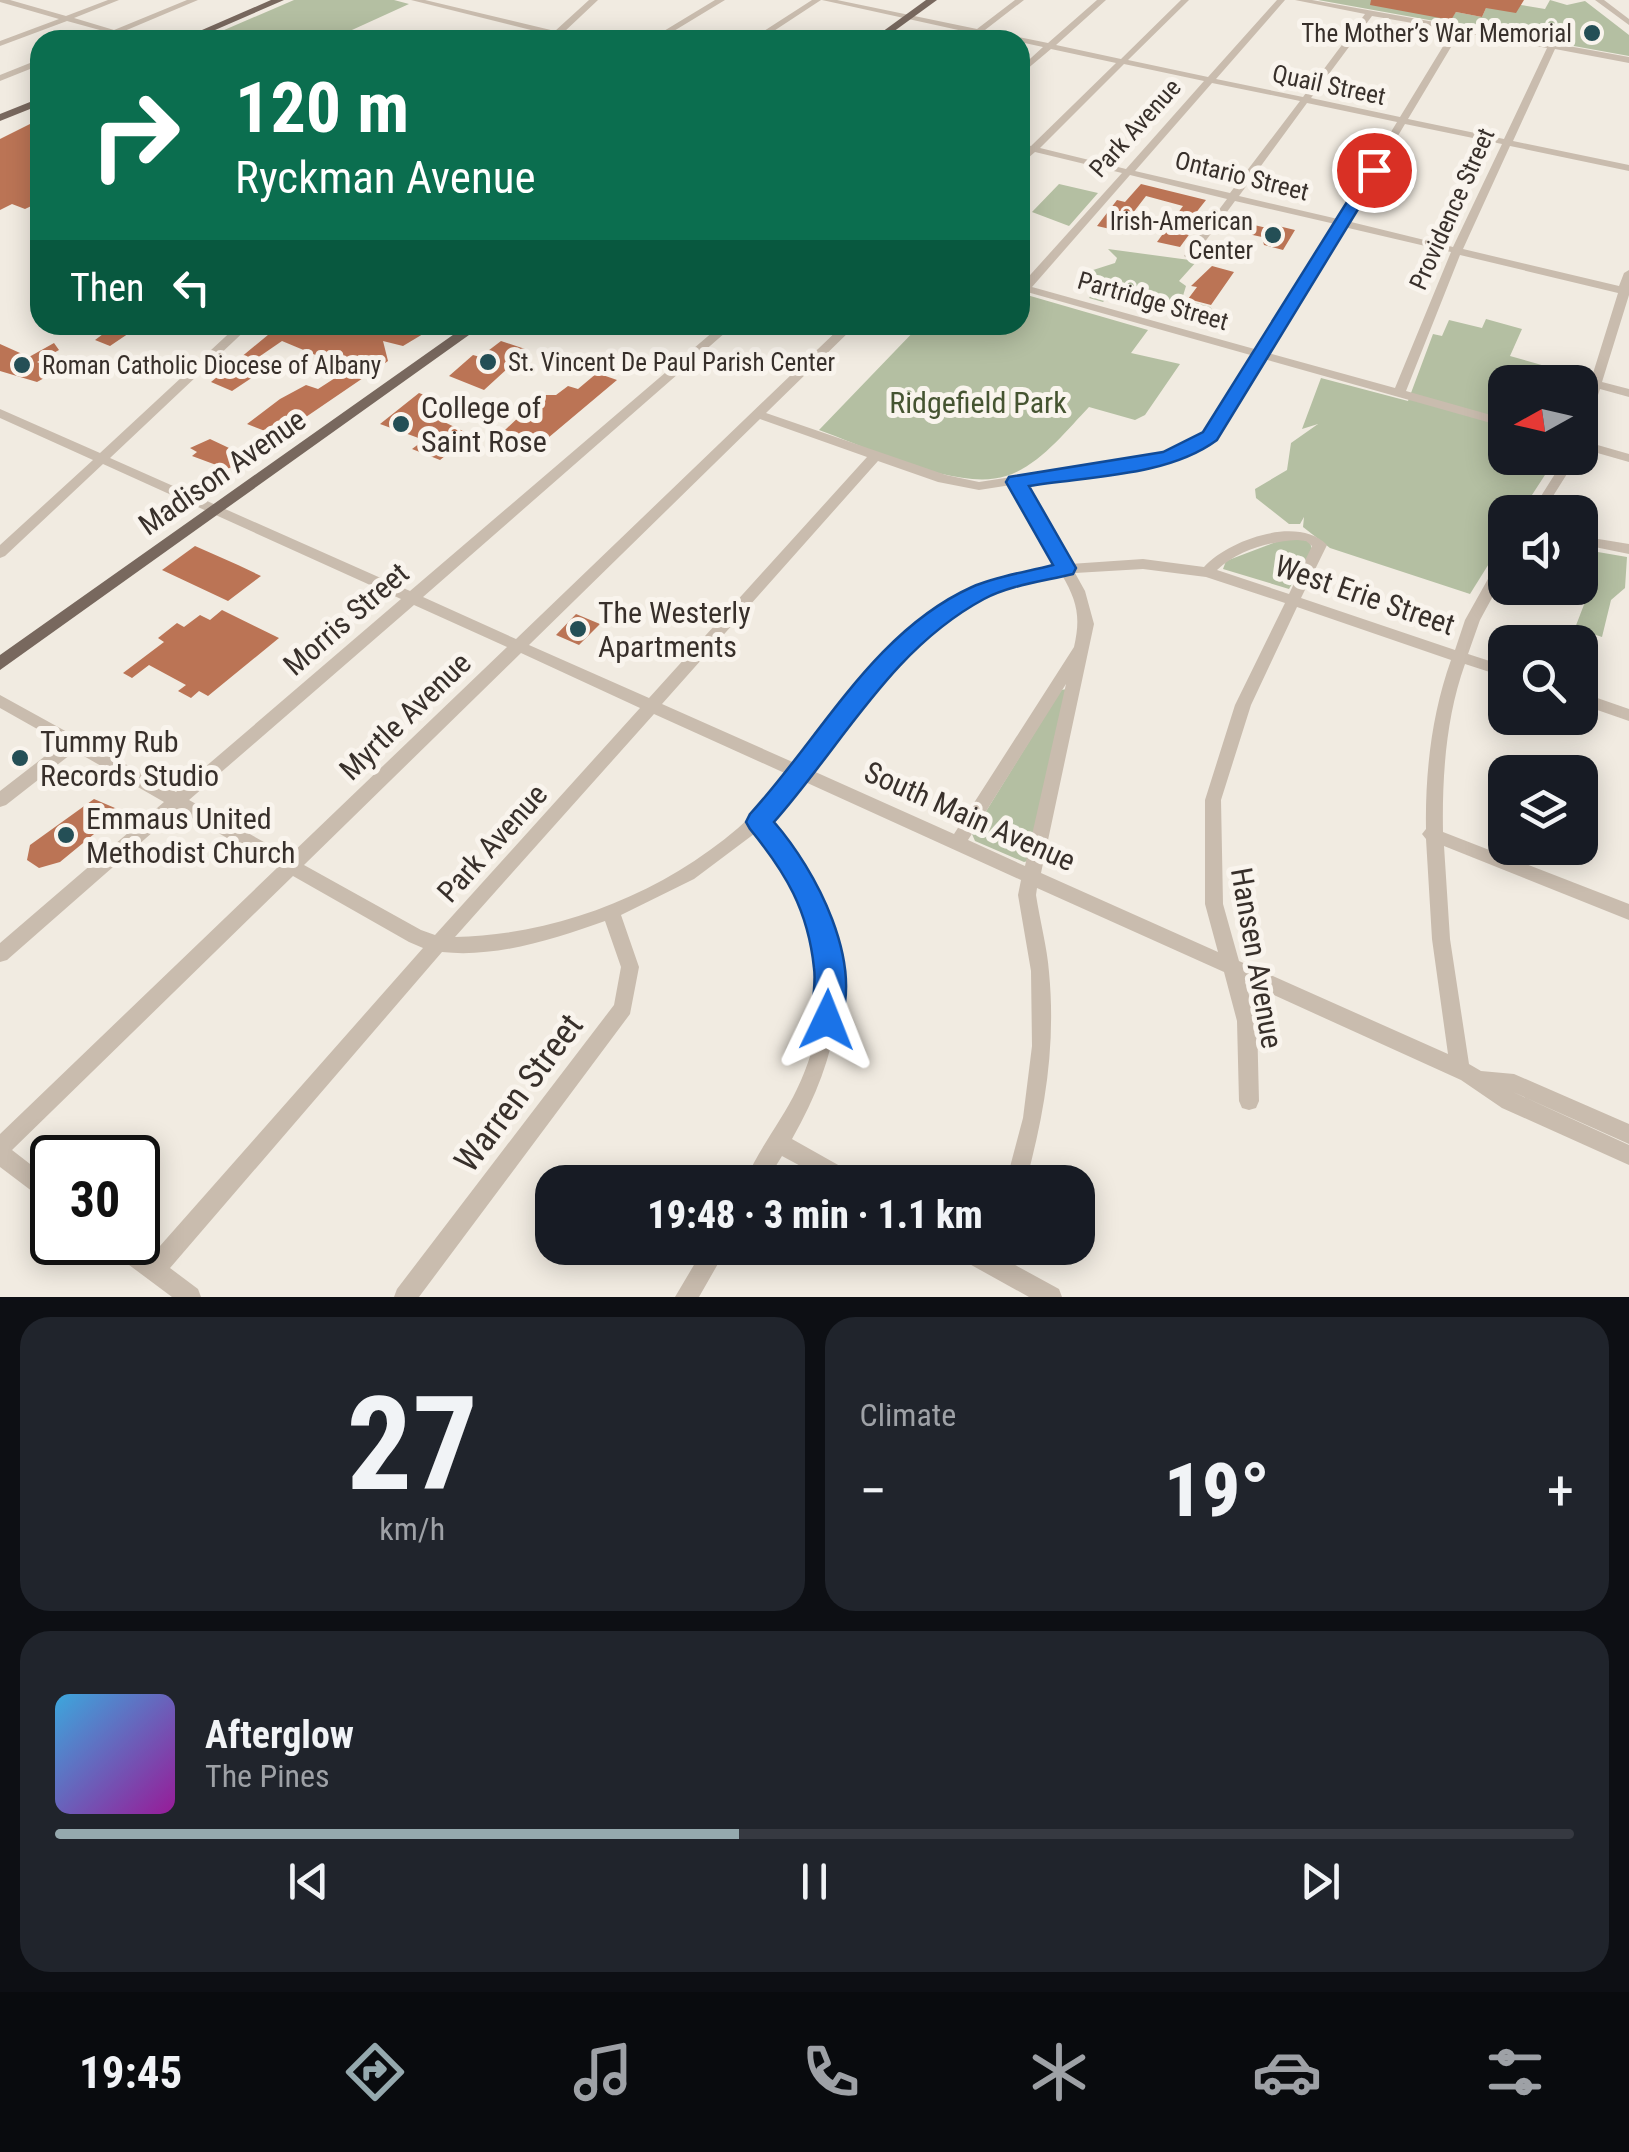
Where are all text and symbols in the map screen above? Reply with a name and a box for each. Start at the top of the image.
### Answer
place label: The Mother’s War Memorial [1301,19,1572,48]
marker: The Mother’s War Memorial [1581,22,1603,44]
street label: Quail Street [1270,59,1388,111]
text: 120 m [235,67,409,149]
icon: right [70,70,200,200]
street label: Park Avenue [1083,73,1187,183]
street label: Providence Street [1403,124,1501,294]
pin [1332,128,1417,213]
icon: arrive [1347,143,1402,198]
street label: Ontario Street [1172,145,1312,207]
text: Ryckman Avenue [235,151,536,204]
place label: Irish-American Center [1110,207,1253,265]
marker: Irish-American Center [1262,224,1284,246]
icon: left [164,260,219,315]
text: Then [70,266,144,310]
street label: Partridge Street [1074,266,1232,336]
place label: St. Vincent De Paul Parish Center [508,348,835,377]
place label: Roman Catholic Diocese of Albany [42,351,381,380]
marker: St. Vincent De Paul Parish Center [477,351,499,373]
marker: Roman Catholic Diocese of Albany [11,354,33,376]
north arrow [1488,365,1598,475]
map controls [1488,365,1598,865]
park label: Ridgefield Park [889,385,1067,420]
place label: College of Saint Rose [421,390,547,459]
street label: Madison Avenue [132,402,312,542]
marker: College of Saint Rose [390,413,412,435]
button: sound [1488,495,1598,605]
street label: West Erie Street [1270,548,1460,642]
street label: Morris Street [277,555,415,683]
place label: The Westerly Apartments [598,595,751,664]
marker: The Westerly Apartments [567,618,589,640]
button: search [1488,625,1598,735]
street label: Myrtle Avenue [332,645,478,787]
place label: Tummy Rub Records Studio [40,724,219,793]
marker: Tummy Rub Records Studio [9,747,31,769]
street label: South Main Avenue [859,754,1081,878]
button: layers [1488,755,1598,865]
street label: Park Avenue [430,777,554,909]
place label: Emmaus United Methodist Church [86,801,296,870]
marker: Emmaus United Methodist Church [55,824,77,846]
street label: Hansen Avenue [1224,865,1290,1051]
position arrow [775,968,879,1072]
street label: Warren Street [446,1006,592,1180]
speed limit sign: 30 [30,1135,160,1265]
text: 19:48 · 3 min · 1.1 km [647,1193,983,1237]
text: 27 [347,1368,478,1521]
text: Climate [860,1396,956,1434]
text: 19° [1164,1446,1270,1534]
text: − [860,1459,887,1523]
text: + [1547,1459,1574,1523]
text: km/h [379,1510,445,1548]
text: Afterglow [205,1713,354,1757]
text: The Pines [205,1757,330,1795]
icon: previous [281,1854,336,1909]
icon: pause [787,1854,842,1909]
icon: next [1293,1854,1348,1909]
icon: directions [340,2037,410,2107]
icon: music [568,2037,638,2107]
icon: phone [796,2037,866,2107]
icon: climate [1024,2037,1094,2107]
icon: car [1252,2037,1322,2107]
icon: filters [1480,2037,1550,2107]
text: 19:45 [79,2046,182,2099]

